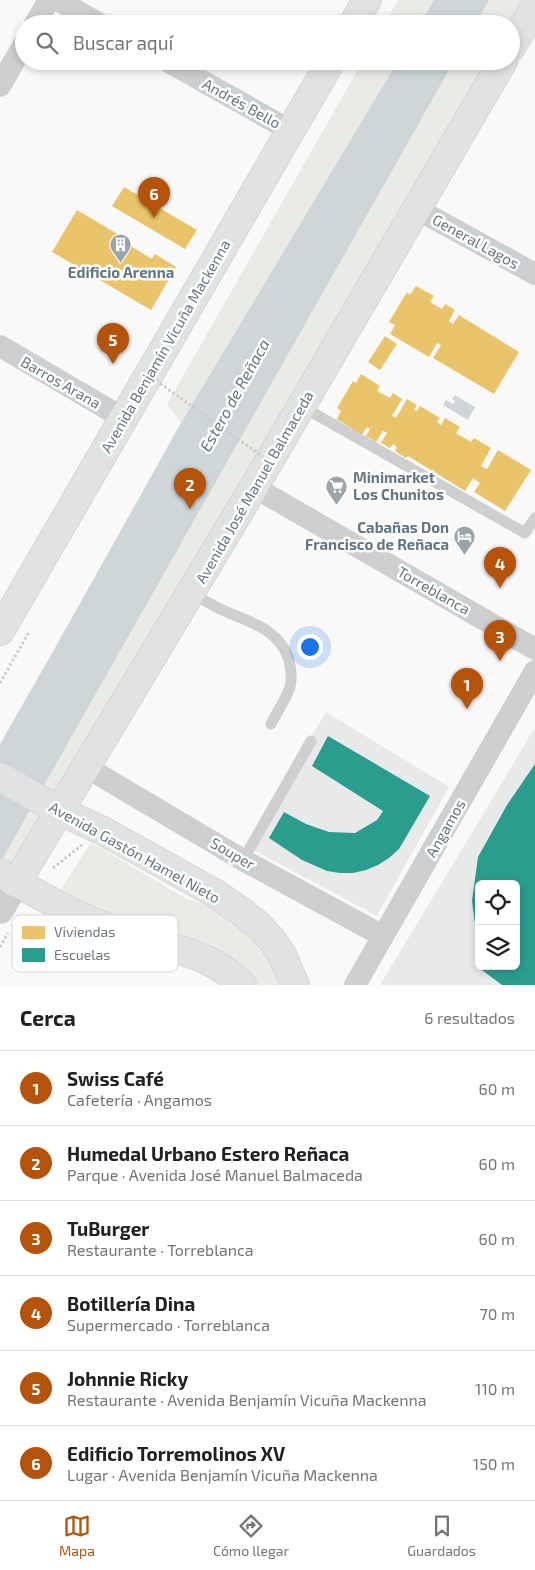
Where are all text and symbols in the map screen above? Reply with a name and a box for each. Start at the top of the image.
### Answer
search box [15,15,520,70]
icon: search [33,29,61,57]
text: Buscar aquí [73,31,173,54]
street label: Andrés Bello [200,74,284,132]
pin: 6 [138,177,170,218]
street label: General Lagos [430,210,522,272]
building icon: Edificio Arenna [109,232,133,263]
street label: Avenida Benjamín Vicuña Mackenna [96,236,234,456]
place label: Edificio Arenna [68,263,174,281]
pin: 5 [97,323,129,364]
water label: Estero de Reñaca [195,336,273,454]
street label: Barros Arana [18,352,104,412]
street label: Avenida José Manuel Balmaceda [191,387,317,587]
pin: 2 [174,468,206,509]
place label: Minimarket Los Chunitos [353,468,444,503]
supermarket icon: Minimarket Los Chunitos [325,474,349,505]
place label: Cabañas Don Francisco de Reñaca [305,518,449,553]
hotel icon: Cabañas Don Francisco de Reñaca [453,524,477,555]
pin: 4 [484,547,516,588]
street label: Torreblanca [394,562,474,618]
pin: 3 [484,620,516,661]
your location [297,634,323,660]
pin: 1 [451,668,483,709]
street label: Angamos [421,796,469,860]
street label: Avenida Gastón Hamel Nieto [46,797,224,907]
street label: Souper [208,833,258,873]
map controls [475,880,520,970]
button: locate [475,880,520,925]
legend [12,915,178,972]
text: Viviendas [54,923,115,940]
button: layers [475,925,520,970]
text: Escuelas [54,946,110,963]
text: Cerca [20,1005,76,1030]
text: 6 resultados [424,1008,515,1027]
text: Swiss Café [67,1067,164,1090]
text: 1 [33,1079,39,1098]
text: 60 m [479,1079,515,1098]
text: Cafetería · Angamos [67,1090,212,1109]
text: Humedal Urbano Estero Reñaca [67,1142,349,1165]
text: 2 [31,1154,41,1173]
text: 60 m [479,1154,515,1173]
text: Parque · Avenida José Manuel Balmaceda [67,1165,363,1184]
text: TuBurger [67,1217,149,1240]
text: 3 [31,1229,41,1248]
text: 60 m [479,1229,515,1248]
text: Restaurante · Torreblanca [67,1240,254,1259]
text: Botillería Dina [67,1292,195,1315]
text: 4 [31,1304,41,1323]
text: 70 m [480,1304,515,1323]
text: Supermercado · Torreblanca [67,1315,270,1334]
text: Johnnie Ricky [67,1367,188,1390]
text: 5 [32,1379,40,1398]
text: 110 m [475,1379,515,1398]
text: Restaurante · Avenida Benjamín Vicuña Mackenna [67,1390,427,1409]
text: Edificio Torremolinos XV [67,1442,285,1465]
text: 6 [31,1454,41,1473]
text: 150 m [473,1454,515,1473]
text: Lugar · Avenida Benjamín Vicuña Mackenna [67,1465,378,1484]
tab: Mapa [59,1512,95,1559]
tab: Cómo llegar [213,1512,289,1559]
tab: Guardados [407,1512,476,1559]

